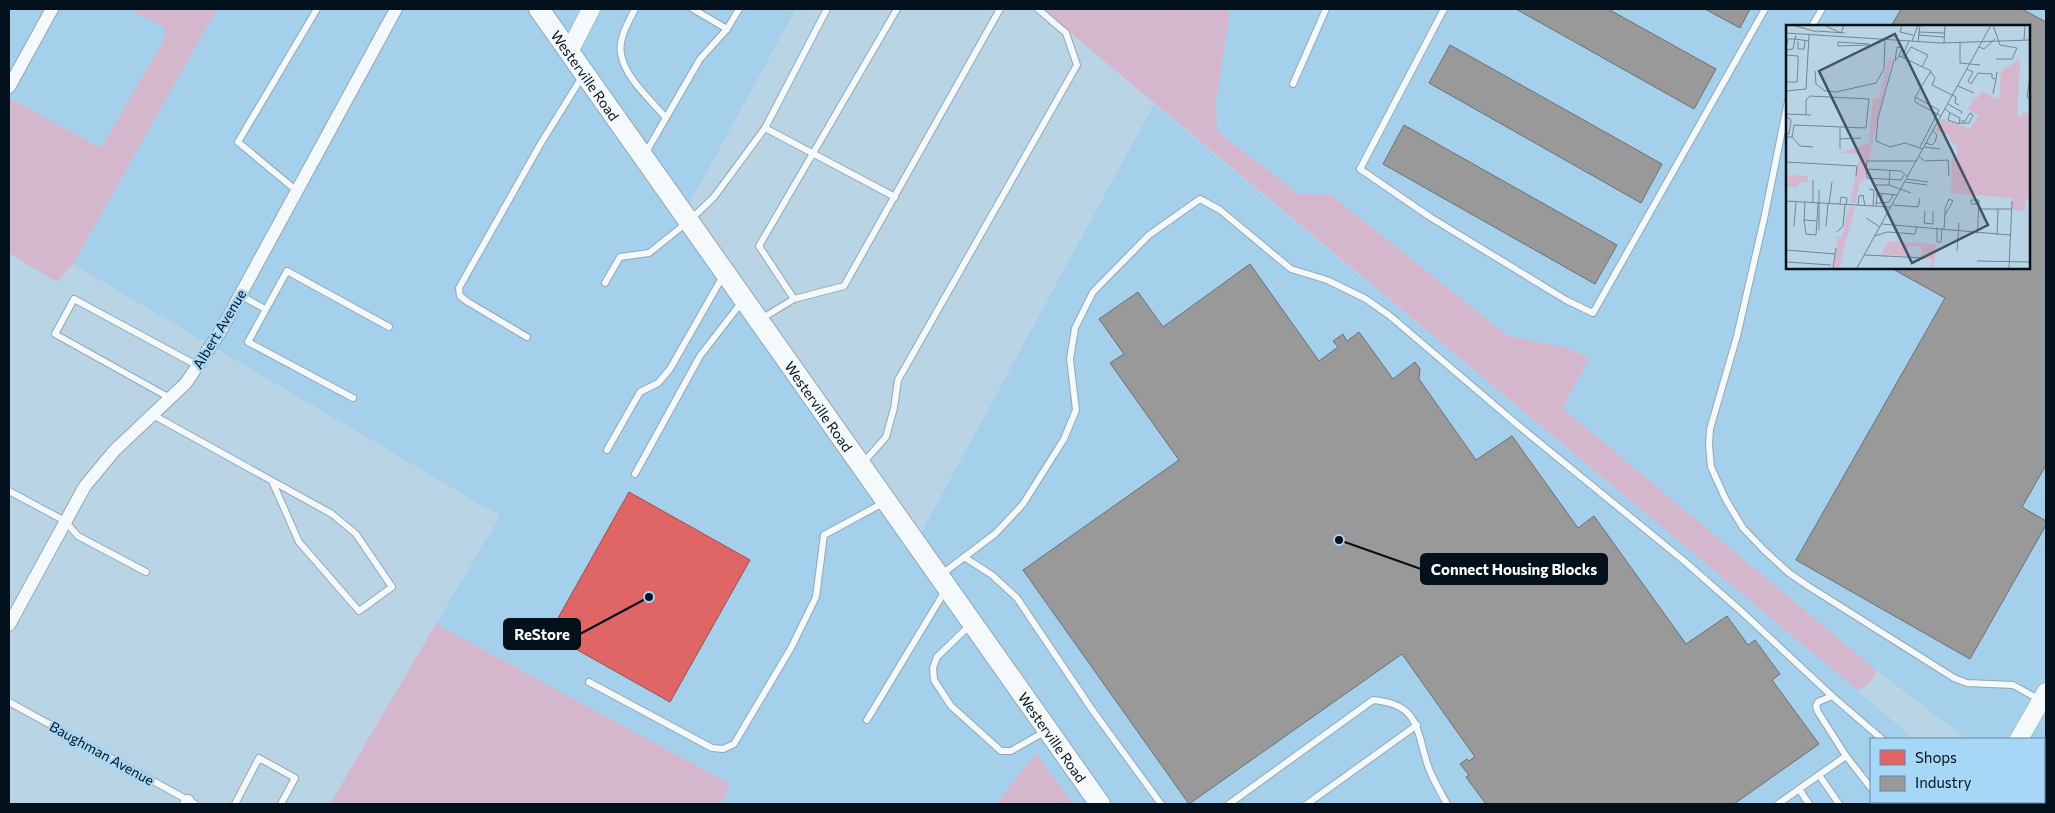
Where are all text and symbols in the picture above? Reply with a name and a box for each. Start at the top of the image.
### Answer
inset map [1786,25,2030,269]
street label: Westerville Road [548,27,623,124]
street label: Albert Avenue [189,286,249,372]
street label: Westerville Road [782,358,857,454]
callout: Connect Housing Blocks [1421,554,1607,584]
text: Connect Housing Blocks [1431,560,1597,578]
callout: ReStore [504,619,580,649]
text: ReStore [514,625,570,643]
street label: Westerville Road [1015,689,1090,785]
street label: Baughman Avenue [47,717,157,789]
legend [1870,738,2045,803]
text: Shops [1915,748,1957,766]
text: Industry [1915,773,1972,791]

